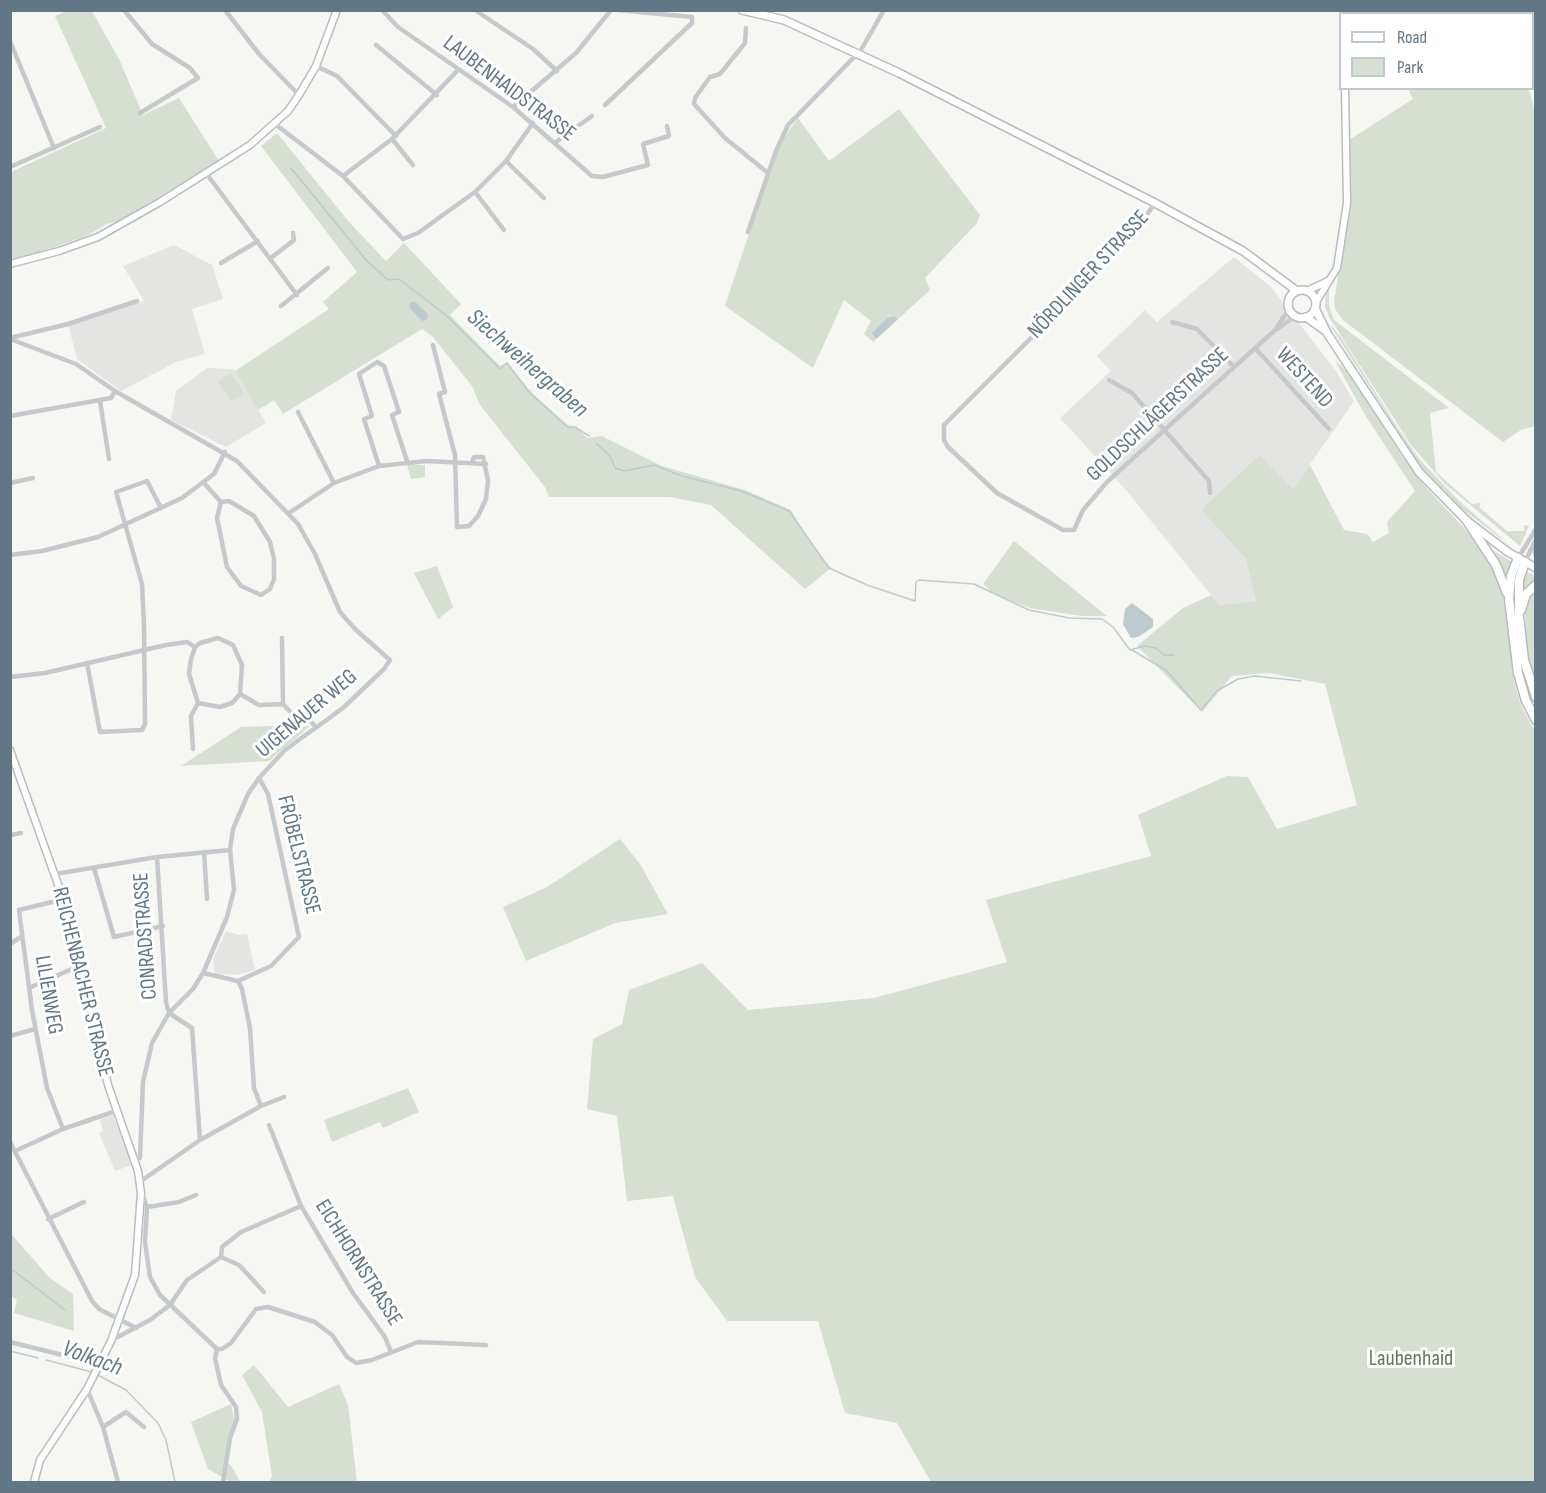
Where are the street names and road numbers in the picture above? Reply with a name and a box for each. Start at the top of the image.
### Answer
street label: LAUBENHAIDSTRASSE [437,30,581,148]
street label: NÖRDLINGER STRASSE [1023,205,1155,345]
street label: GOLDSCHLÄGERSTRASSE [1081,342,1235,488]
street label: WESTEND [1270,342,1338,414]
street label: UIGENAUER WEG [251,664,363,764]
street label: FRÖBELSTRASSE [270,793,326,917]
street label: CONRADSTRASSE [128,871,164,1001]
street label: REICHENBACHER STRASSE [46,884,118,1080]
street label: LILIENWEG [28,954,68,1036]
street label: EICHHORNSTRASSE [309,1195,407,1331]

